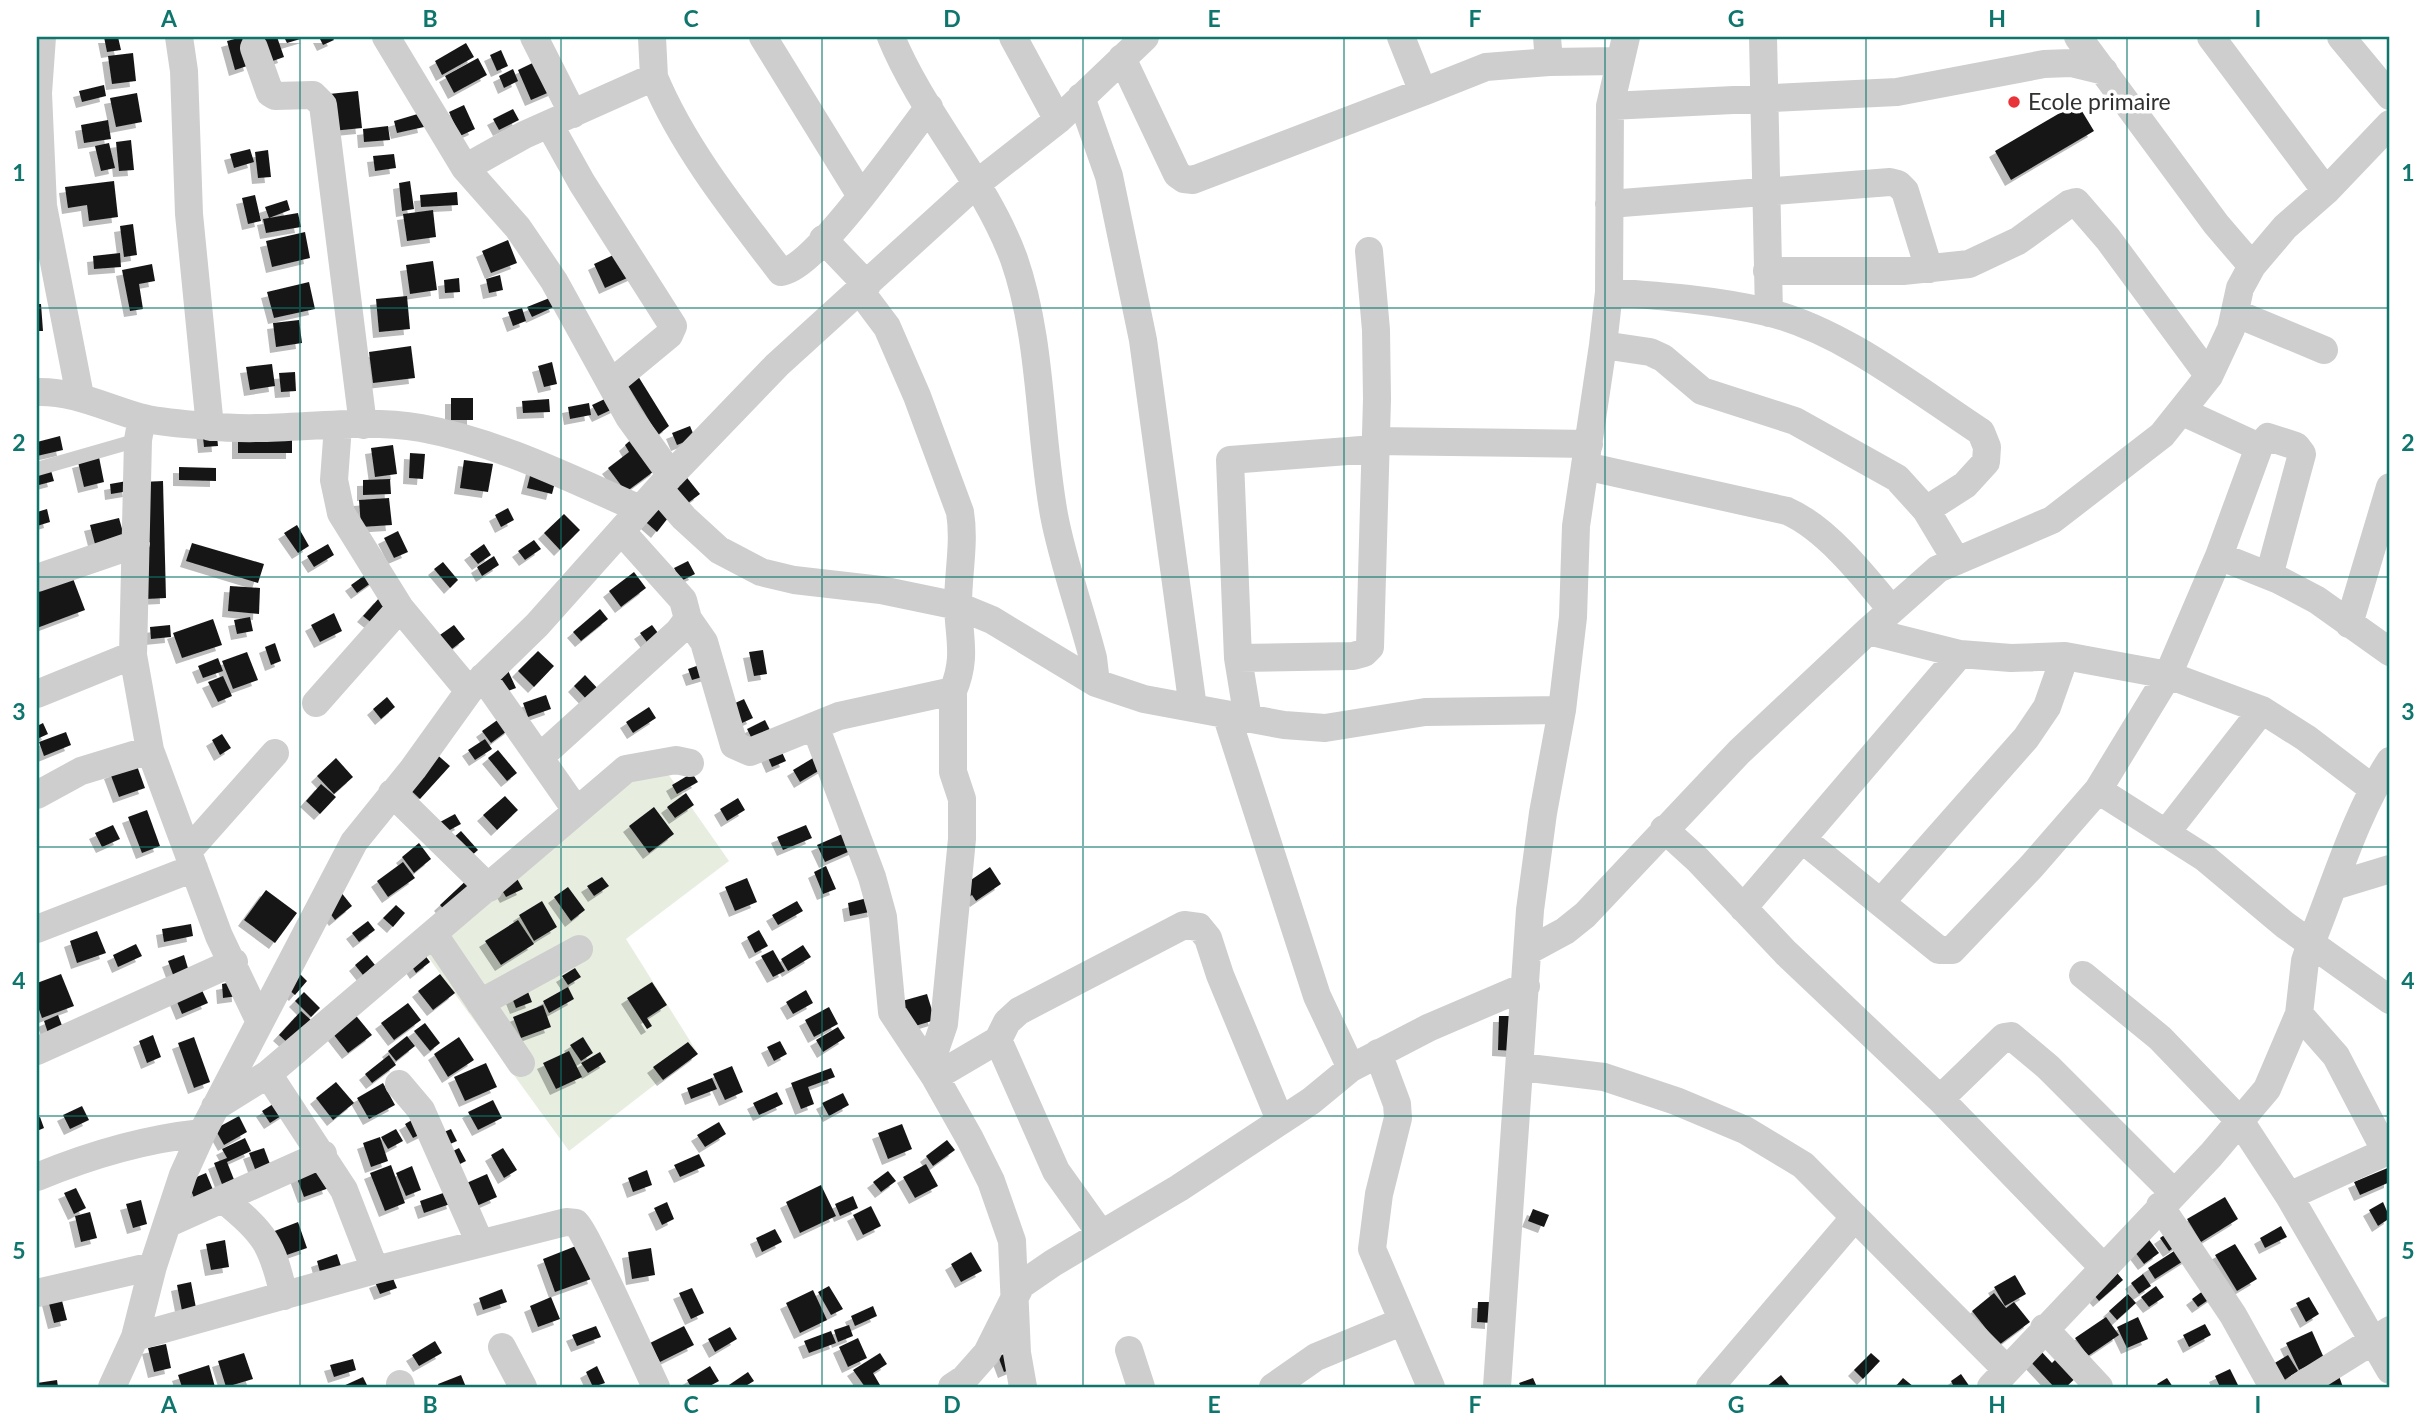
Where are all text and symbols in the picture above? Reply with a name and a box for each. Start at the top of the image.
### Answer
text: A [160,4,178,32]
text: B [422,4,438,32]
text: C [683,4,699,32]
text: D [943,4,961,32]
text: E [1207,4,1221,32]
text: F [1468,4,1482,32]
text: G [1728,4,1744,32]
text: H [1988,4,2006,32]
text: I [2255,4,2261,32]
place label: Ecole primaire [2028,87,2171,115]
marker: Ecole primaire [2006,94,2022,110]
text: 1 [12,158,26,186]
text: 1 [2401,158,2415,186]
text: 2 [12,428,26,456]
text: 2 [2401,428,2415,456]
text: 3 [12,697,26,725]
text: 3 [2401,697,2415,725]
text: 4 [12,966,26,994]
text: 4 [2401,966,2415,994]
text: 5 [12,1236,26,1264]
text: 5 [2401,1236,2415,1264]
text: A [160,1390,178,1418]
text: B [422,1390,438,1418]
text: C [683,1390,699,1418]
text: D [943,1390,961,1418]
text: E [1207,1390,1221,1418]
text: F [1468,1390,1482,1418]
text: G [1728,1390,1744,1418]
text: H [1988,1390,2006,1418]
text: I [2255,1390,2261,1418]

